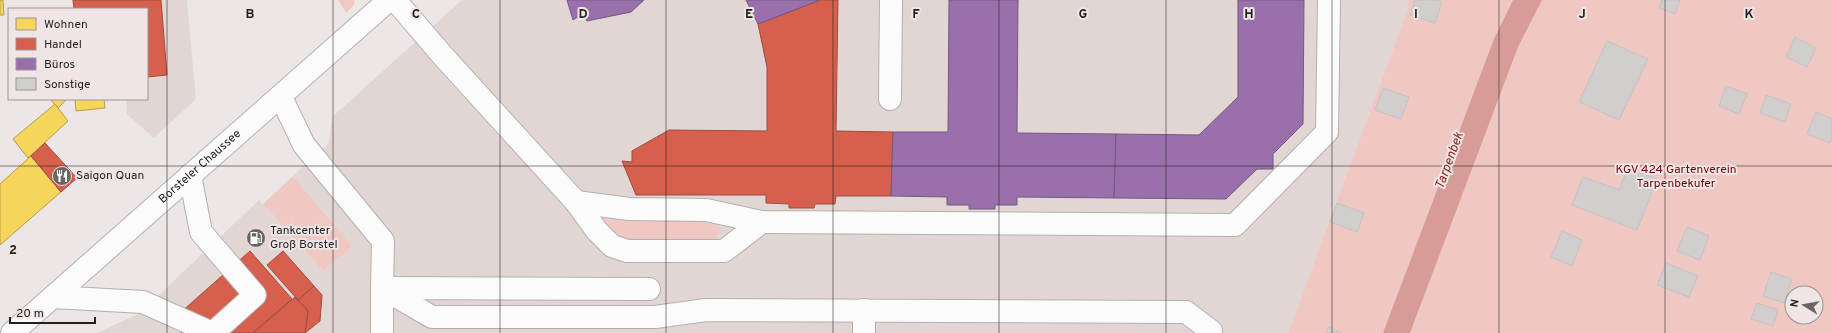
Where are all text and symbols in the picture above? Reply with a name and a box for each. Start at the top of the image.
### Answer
text: B [246,7,255,23]
text: C [412,7,420,23]
text: D [578,7,588,23]
text: E [745,7,753,23]
text: F [912,7,920,23]
text: G [1079,7,1088,23]
text: H [1244,7,1254,23]
text: I [1414,7,1418,23]
text: J [1578,7,1586,23]
text: K [1744,7,1754,23]
legend [8,8,148,100]
text: Wohnen [44,17,88,33]
text: Handel [44,37,82,53]
text: Büros [44,57,75,73]
text: Sonstige [44,77,90,93]
street label: Borsteler Chaussee [156,126,245,208]
water label: Tarpenbek [1432,130,1468,192]
park label: KGV 424 Gartenverein Tarpenbekufer [1616,162,1736,192]
restaurant icon: Saigon Quan [51,165,73,187]
place label: Saigon Quan [76,168,144,184]
place label: Tankcenter Groß Borstel [270,223,338,253]
fuel station icon: Tankcenter Groß Borstel [245,227,267,249]
text: 2 [9,243,17,259]
north arrow [1784,285,1824,325]
text: N [1788,298,1803,308]
scale bar [10,299,95,325]
text: 20 m [16,306,44,322]

